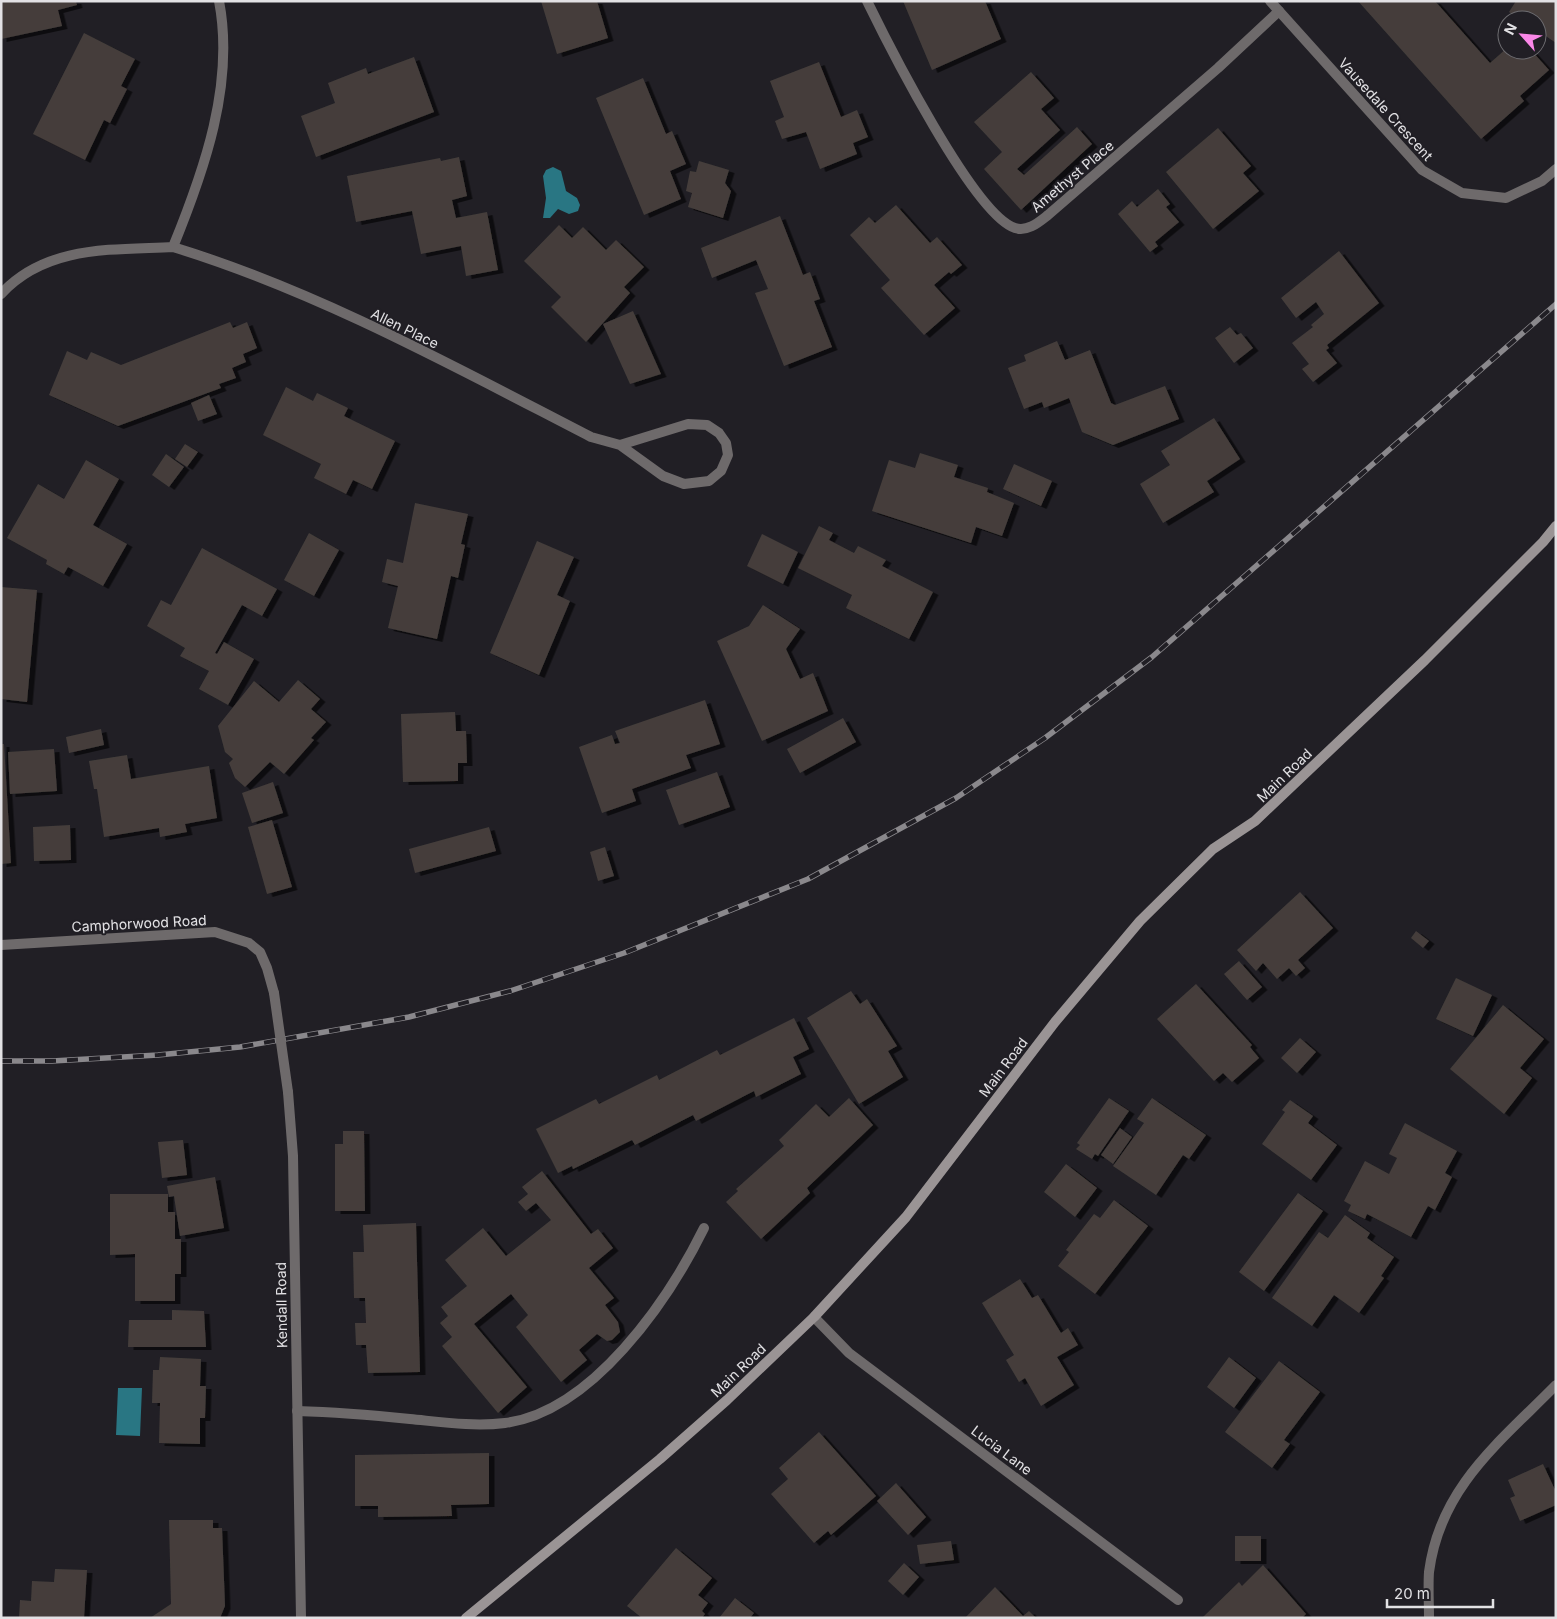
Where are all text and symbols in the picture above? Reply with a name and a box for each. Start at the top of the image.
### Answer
north arrow [1497,10,1547,60]
text: N [1500,20,1520,37]
street label: Vausedale Crescent [1335,54,1437,164]
street label: Amethyst Place [1027,136,1117,216]
street label: Allen Place [368,304,442,352]
street label: Main Road [1253,745,1315,805]
street label: Camphorwood Road [71,911,207,935]
street label: Main Road [975,1034,1031,1100]
street label: Kendall Road [272,1262,290,1348]
street label: Main Road [707,1340,769,1400]
street label: Lucia Lane [968,1422,1036,1478]
scale bar [1387,1576,1493,1608]
text: 20 m [1394,1584,1430,1603]

